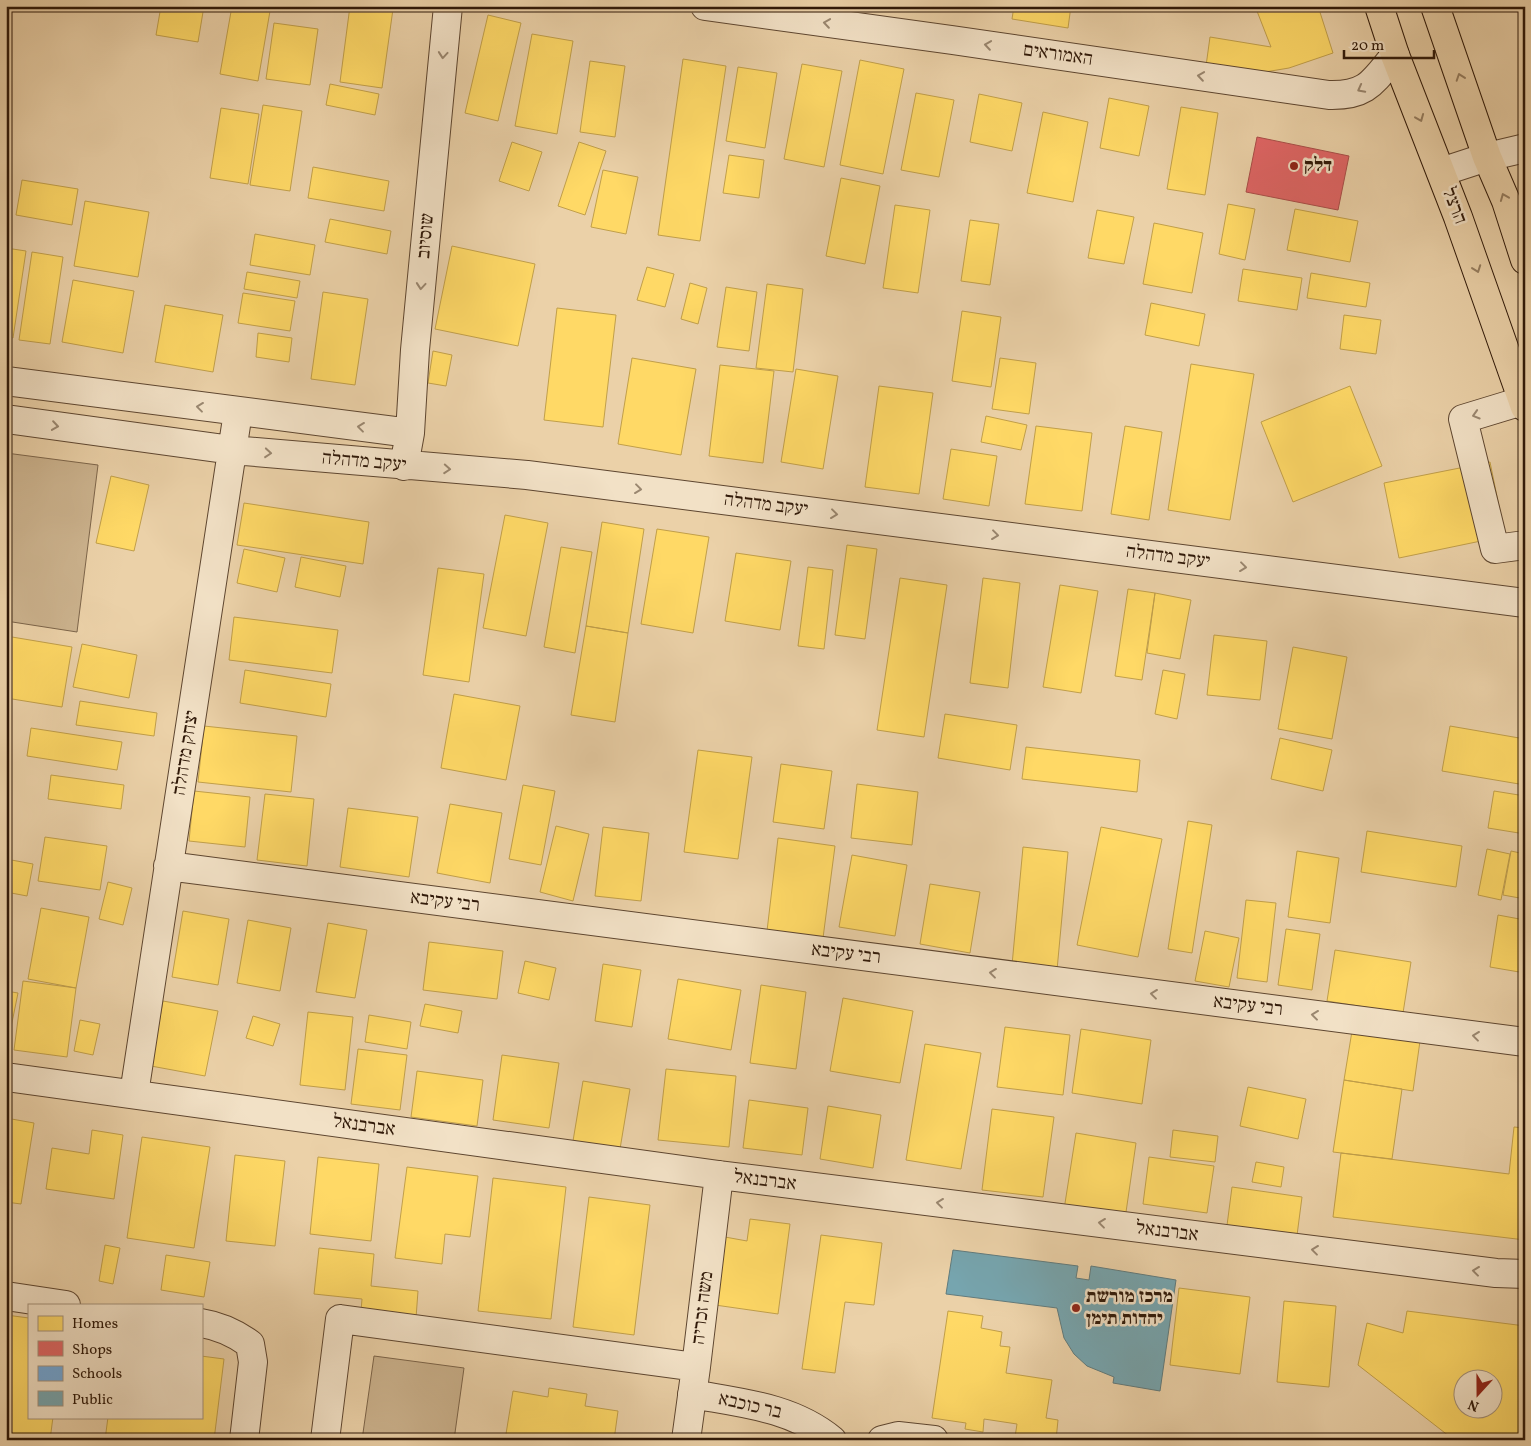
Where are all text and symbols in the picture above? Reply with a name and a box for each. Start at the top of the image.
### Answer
one-way arrow [823,18,831,29]
scale bar [1344,28,1434,60]
text: 20 m [1351,36,1384,57]
street label: האמוראים [1021,37,1095,73]
one-way arrow [984,40,992,51]
one-way arrow [438,51,449,59]
one-way arrow [1197,71,1205,82]
one-way arrow [1456,74,1466,82]
one-way arrow [1357,83,1366,93]
one-way arrow [1413,113,1424,122]
place label: דלק [1304,153,1332,179]
marker: דלק [1288,160,1300,172]
street label: הרצל [1435,184,1473,228]
one-way arrow [1499,193,1510,202]
street label: שוסיוב [411,212,441,260]
one-way arrow [1471,265,1481,273]
one-way arrow [416,283,427,291]
one-way arrow [196,402,204,413]
one-way arrow [1472,410,1481,420]
one-way arrow [50,420,59,430]
one-way arrow [357,422,365,433]
street label: יעקב מדהלה [321,445,407,479]
one-way arrow [264,447,272,458]
one-way arrow [443,463,451,474]
one-way arrow [635,483,643,494]
street label: יעקב מדהלה [722,487,810,523]
one-way arrow [831,508,839,519]
one-way arrow [992,529,1000,540]
street label: יעקב מדהלה [1124,539,1212,575]
one-way arrow [1240,561,1248,572]
street label: יצחק מדהלה [166,708,206,798]
street label: רבי עקיבא [409,885,481,919]
street label: רבי עקיבא [810,937,882,971]
one-way arrow [989,969,997,979]
one-way arrow [1150,989,1158,1000]
street label: רבי עקיבא [1212,989,1284,1023]
one-way arrow [1311,1010,1319,1021]
one-way arrow [1472,1031,1480,1042]
street label: אברבנאל [331,1109,397,1143]
street label: אברבנאל [732,1164,798,1198]
one-way arrow [936,1198,944,1209]
street label: אברבנאל [1134,1215,1200,1249]
one-way arrow [1097,1219,1106,1229]
one-way arrow [1311,1246,1319,1256]
one-way arrow [1472,1266,1480,1277]
street label: משה זכריה [686,1270,720,1346]
place label: מרכז מורשת יהדות תימן [1086,1284,1173,1332]
marker: מרכז מורשת יהדות תימן [1070,1302,1082,1314]
legend [28,1304,202,1418]
text: Homes [72,1314,118,1335]
text: Shops [72,1340,112,1361]
text: Schools [72,1364,122,1385]
north arrow [1454,1368,1504,1418]
street label: בר כוכבא [716,1386,784,1426]
text: Public [72,1390,113,1411]
text: N [1466,1394,1482,1415]

